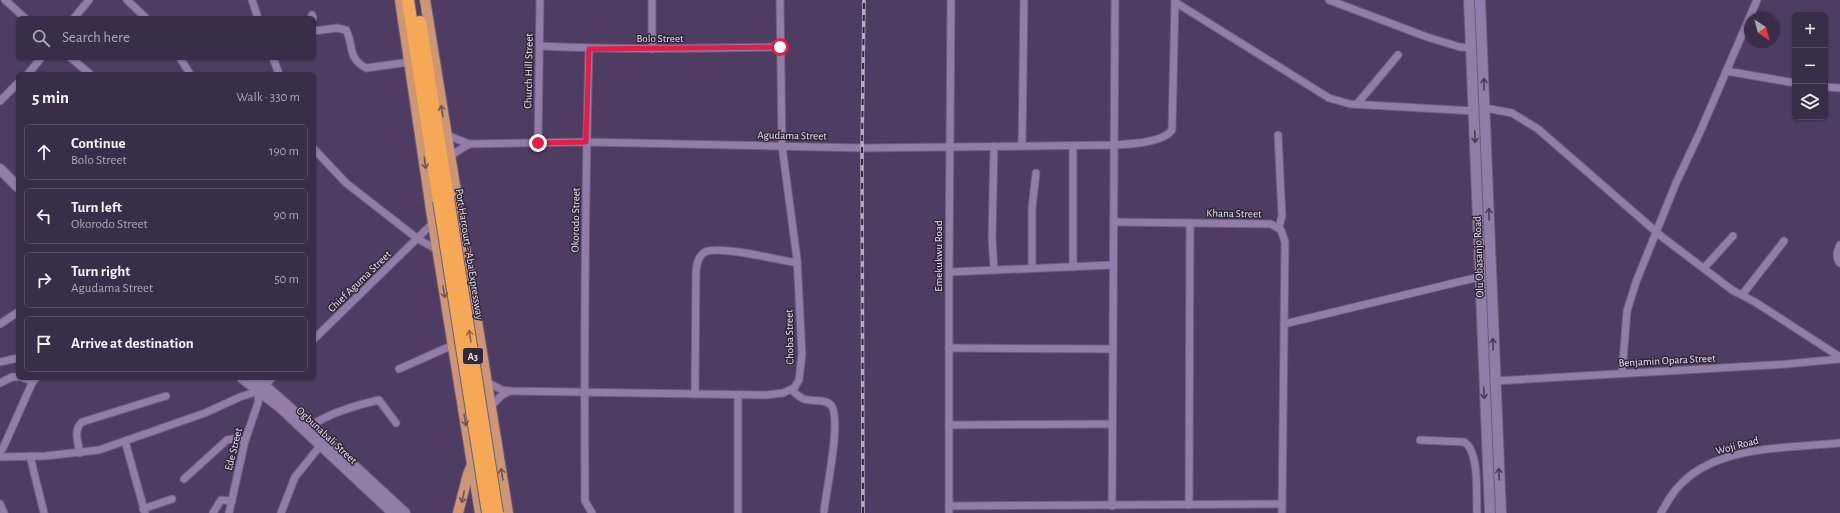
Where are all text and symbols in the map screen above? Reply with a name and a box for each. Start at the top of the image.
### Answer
north arrow [1744,12,1780,48]
map controls [1792,12,1828,120]
button: + [1792,12,1828,48]
search box [16,16,316,60]
icon: search [30,27,52,49]
text: Search here [62,30,130,45]
street label: Church Hill Street [522,33,535,109]
street label: Bolo Street [636,33,684,44]
route start [771,38,789,56]
button: − [1792,48,1828,84]
one-way arrow [1480,78,1487,91]
button: layers [1792,84,1828,120]
text: 5 min [32,89,69,106]
text: Walk · 330 m [237,91,300,104]
one-way arrow [438,105,446,118]
street label: Agudama Street [757,129,827,142]
one-way arrow [1471,130,1479,143]
route end [529,134,547,152]
text: Continue [71,136,126,151]
icon: ahead [33,141,55,163]
text: 190 m [269,145,299,158]
text: Bolo Street [71,154,127,167]
one-way arrow [421,156,429,169]
street label: Okorodo Street [569,187,582,253]
street label: Port Harcourt - Aba Expressway [454,188,485,321]
text: Turn left [71,200,122,215]
icon: left [33,205,55,227]
street label: Khana Street [1206,208,1262,219]
one-way arrow [1485,208,1492,221]
text: 90 m [273,209,299,222]
street label: Olu Obasanjo Road [1472,216,1485,298]
text: Okorodo Street [71,218,148,231]
street label: Emekukwu Road [933,220,944,292]
street label: Chief Aguma Street [326,248,393,314]
text: Turn right [71,264,130,279]
icon: right [33,269,55,291]
text: 50 m [274,273,299,286]
text: Agudama Street [71,282,153,295]
one-way arrow [440,285,448,298]
street label: Choba Street [784,309,795,365]
one-way arrow [465,330,473,343]
icon: arrive [33,333,55,355]
text: Arrive at destination [71,336,194,351]
one-way arrow [1489,338,1497,351]
road number: A3 [463,348,483,364]
street label: Benjamin Opara Street [1618,352,1716,369]
one-way arrow [1481,386,1488,399]
street label: Ogbunabali Street [294,405,359,466]
one-way arrow [461,413,469,426]
street label: Ede Street [223,426,244,472]
street label: Woji Road [1714,434,1760,456]
one-way arrow [498,468,506,481]
one-way arrow [1495,468,1503,481]
one-way arrow [458,490,466,503]

